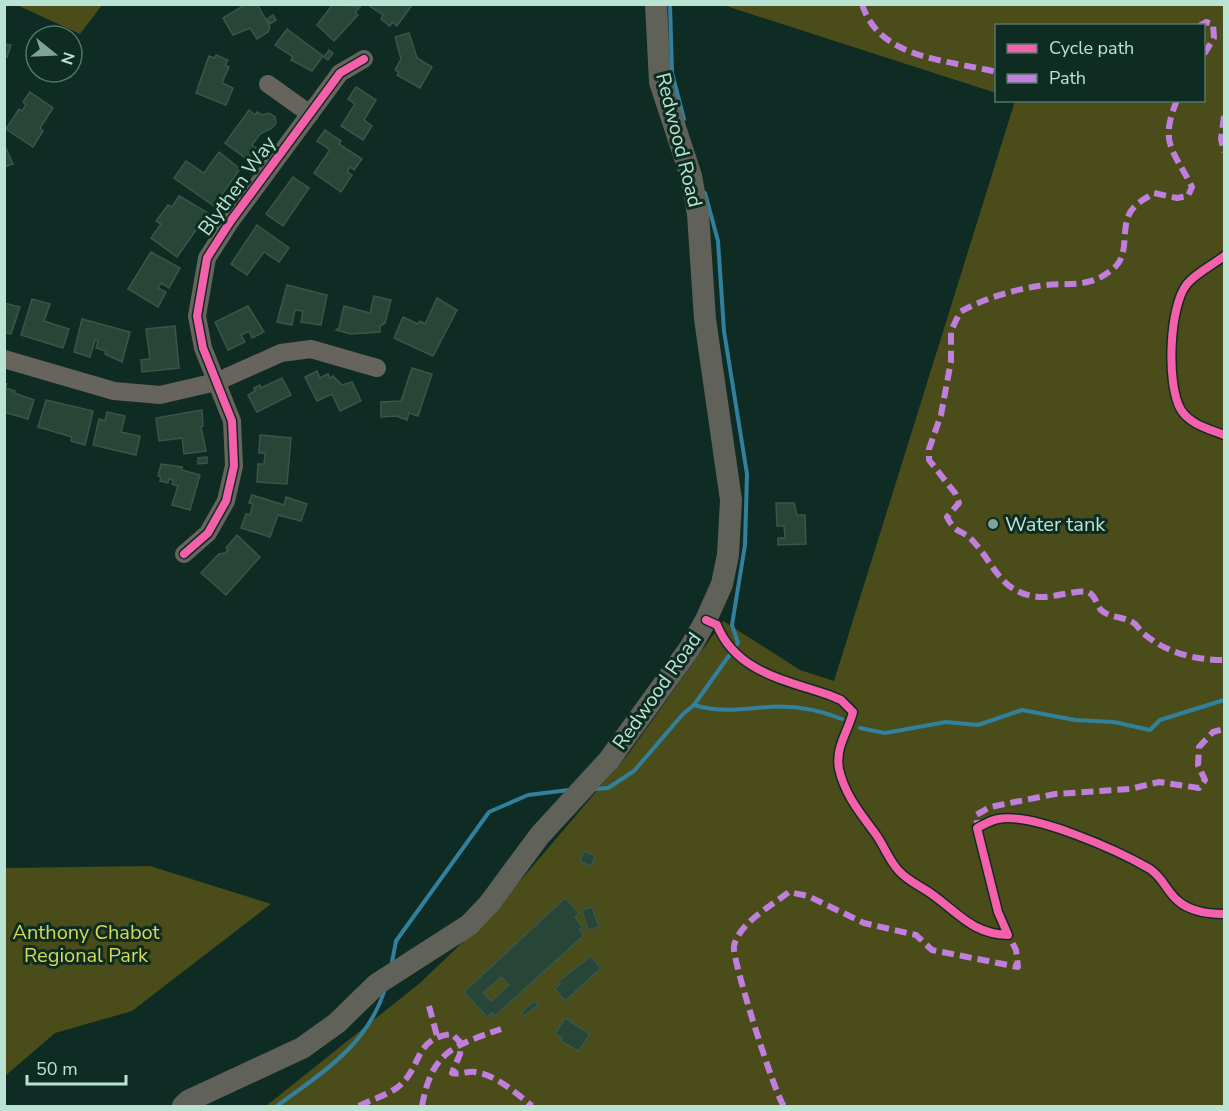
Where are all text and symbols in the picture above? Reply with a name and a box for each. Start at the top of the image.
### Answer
north arrow [24,24,84,84]
legend [995,24,1205,102]
text: Cycle path [1049,36,1134,60]
text: N [55,49,80,67]
text: Path [1049,66,1086,90]
street label: Redwood Road [649,70,709,210]
street label: Blythen Way [192,130,283,241]
place label: Water tank [1005,511,1106,538]
marker: Water tank [986,517,1000,531]
street label: Redwood Road [606,627,708,755]
park label: Anthony Chabot Regional Park [12,919,161,969]
scale bar [27,1048,126,1086]
text: 50 m [36,1057,78,1081]

